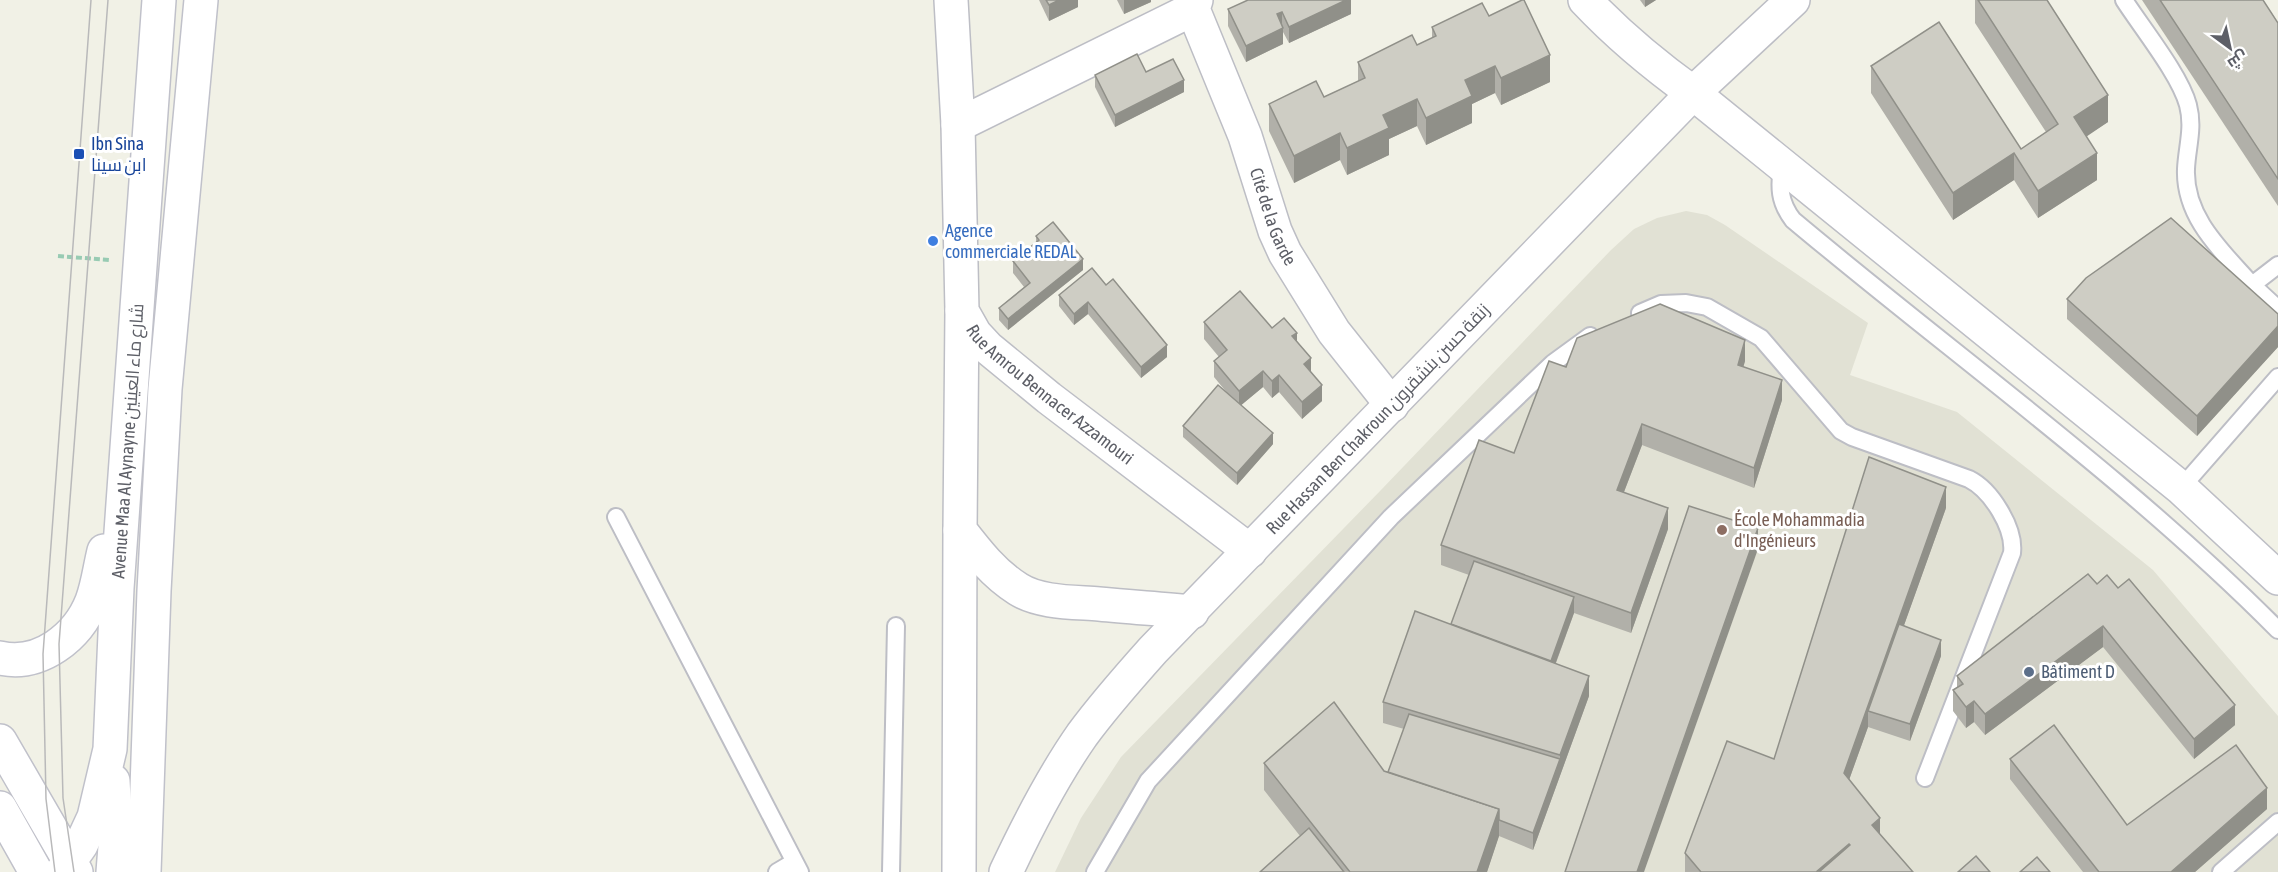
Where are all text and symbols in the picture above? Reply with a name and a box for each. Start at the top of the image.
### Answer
north arrow [2200,18,2260,78]
text: ش [2224,47,2252,74]
place label: Ibn Sina ابن سينا [91,133,146,176]
marker: Ibn Sina ابن سينا [72,147,86,161]
street label: Cité de la Garde [1246,165,1301,269]
place label: Agence commerciale REDAL [945,220,1076,262]
marker: Agence commerciale REDAL [926,234,940,248]
street label: Rue Hassan Ben Chakroun زنقة حسن بنشقرون [1262,299,1494,539]
street label: Avenue Maa Al Aynayne شارع ماء العينين [107,303,150,579]
street label: Rue Amrou Bennacer Azzamouri [962,321,1138,469]
place label: École Mohammadia d'Ingénieurs [1734,509,1865,551]
marker: École Mohammadia d'Ingénieurs [1715,523,1729,537]
place label: Bâtiment D [2041,661,2115,682]
marker: Bâtiment D [2022,665,2036,679]

